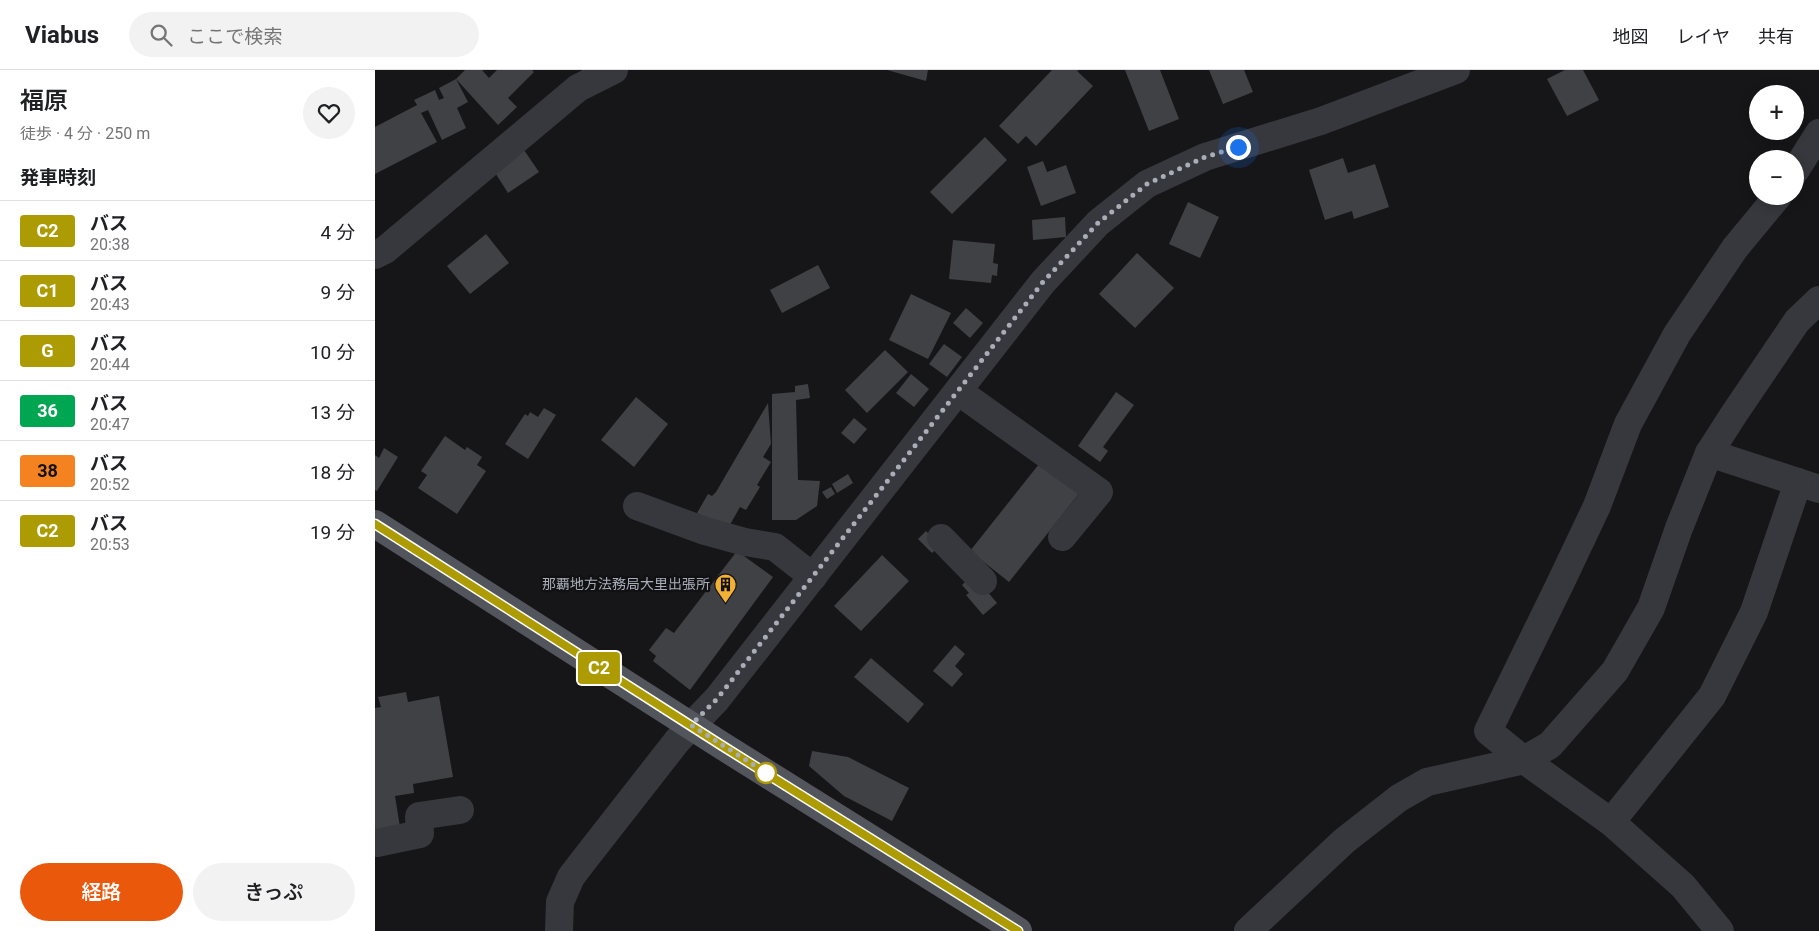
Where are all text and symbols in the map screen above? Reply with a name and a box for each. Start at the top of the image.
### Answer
search box [129,12,479,57]
text: Viabus [25,21,99,49]
icon: search [147,21,175,49]
text: ここで検索 [187,25,282,48]
text: 地図 [1613,26,1649,47]
text: レイヤ [1677,26,1730,47]
text: 共有 [1758,26,1794,47]
map controls [1749,85,1804,205]
button: + [1749,85,1804,140]
text: 福原 [20,87,68,115]
button: heart [303,87,355,139]
text: 徒歩 · 4 分 · 250 m [20,124,150,143]
your location [1226,135,1251,160]
button: − [1749,150,1804,205]
text: 発車時刻 [20,166,96,189]
text: バス [90,212,128,235]
text: C2 [36,220,59,241]
text: 4 分 [321,221,355,244]
text: 20:38 [90,235,130,254]
text: バス [90,272,128,295]
text: C1 [36,280,59,301]
text: 9 分 [321,281,355,304]
text: 20:43 [90,295,130,314]
text: バス [90,332,128,355]
text: G [41,340,54,361]
text: 10 分 [310,341,355,364]
text: 20:44 [90,355,130,374]
text: バス [90,392,128,415]
text: 36 [37,400,58,421]
text: 13 分 [310,401,355,424]
text: 20:47 [90,415,130,434]
text: バス [90,452,128,475]
text: 38 [37,460,58,481]
text: 18 分 [310,461,355,484]
text: 20:52 [90,475,130,494]
text: バス [90,512,128,535]
text: C2 [36,520,59,541]
text: 19 分 [310,521,355,544]
text: 20:53 [90,535,130,554]
building icon: 那覇地方法務局大里出張所 [714,572,738,603]
place label: 那覇地方法務局大里出張所 [542,576,710,592]
line badge: C2 [577,652,621,684]
text: C2 [588,657,610,678]
unlabelled marker [755,762,777,784]
button: 経路 [20,863,183,921]
button: きっぷ [193,863,355,921]

